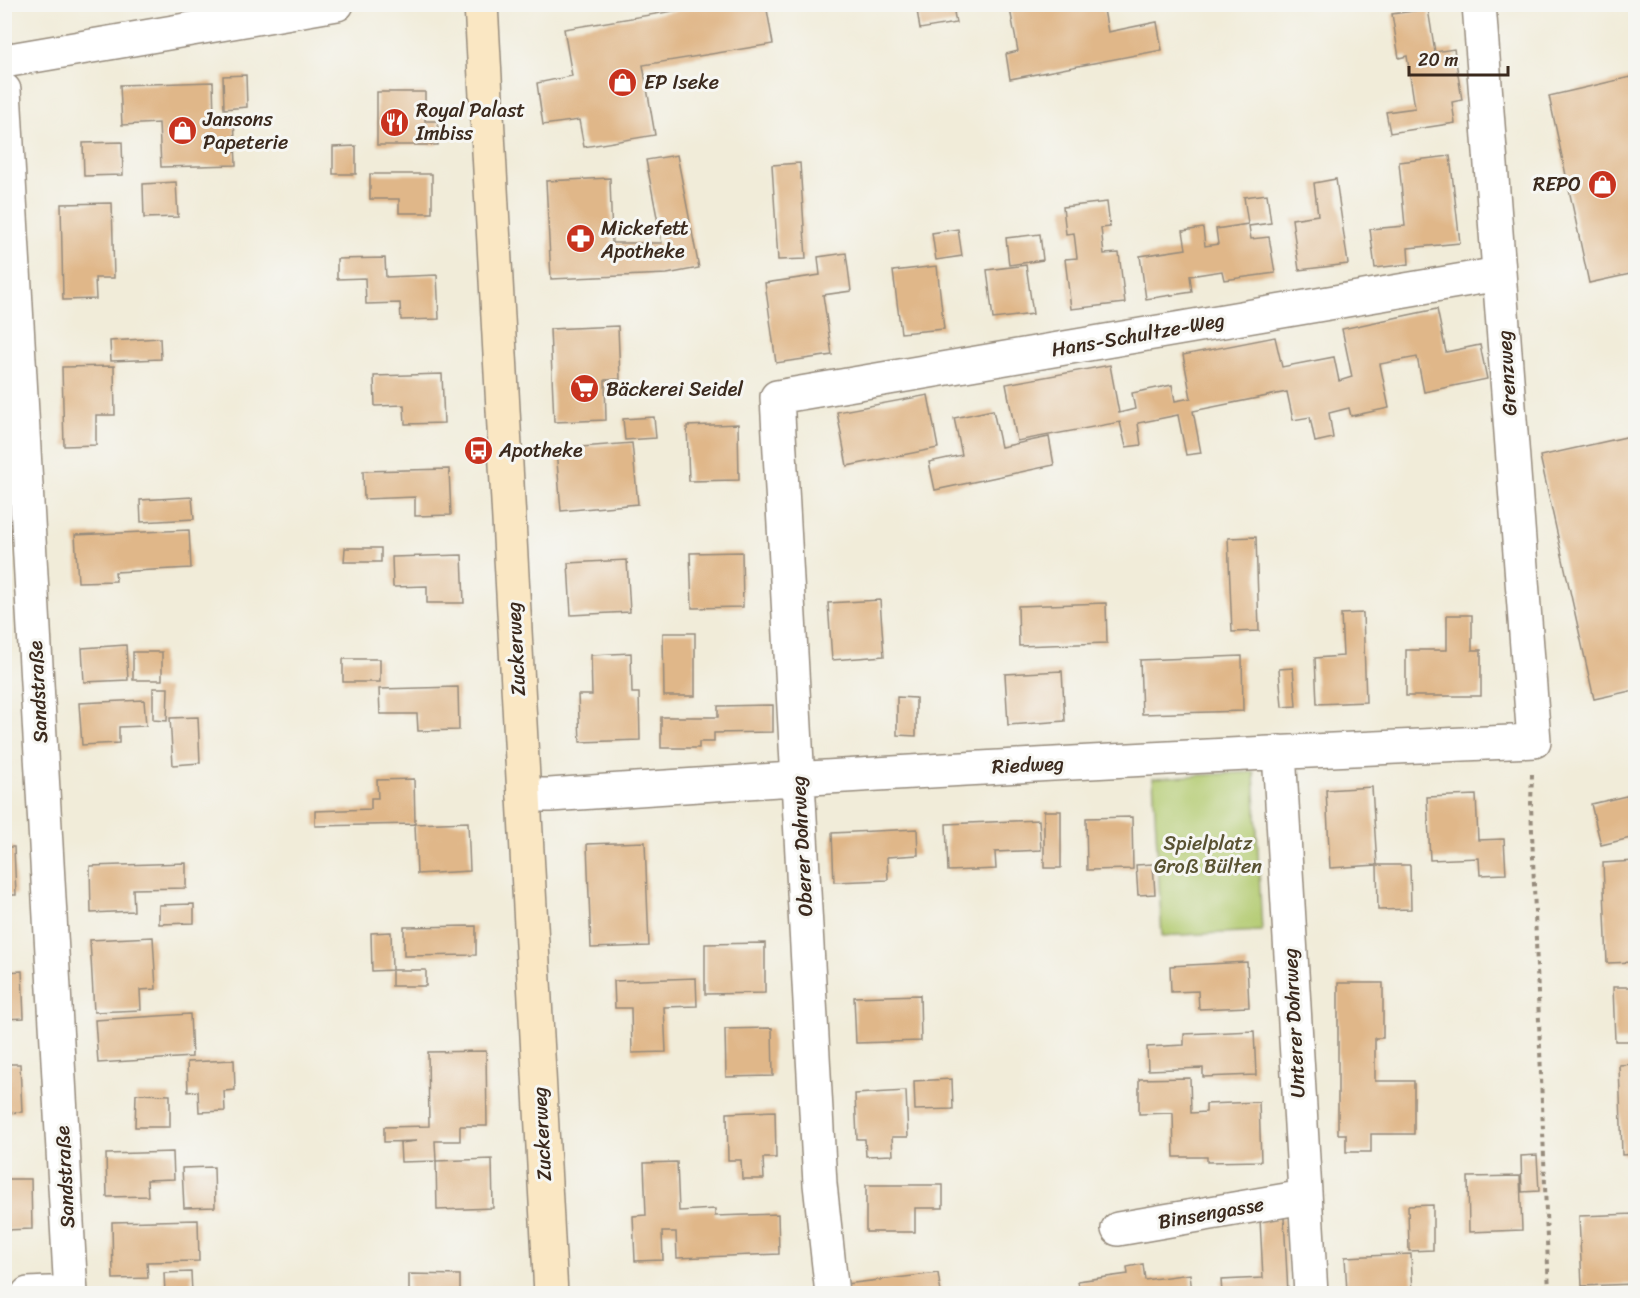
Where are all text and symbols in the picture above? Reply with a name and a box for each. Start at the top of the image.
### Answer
scale bar [1409,39,1508,77]
text: 20 m [1418,44,1458,76]
place label: EP Iseke [644,65,719,100]
shop icon: EP Iseke [607,66,639,98]
place label: Royal Palast Imbiss [415,93,525,151]
place label: Jansons Papeterie [202,102,288,160]
restaurant icon: Royal Palast Imbiss [379,106,411,138]
shop icon: Jansons Papeterie [166,115,198,147]
place label: REPO [1533,167,1581,202]
shop icon: REPO [1586,168,1618,200]
place label: Mickefett Apotheke [600,211,689,269]
pharmacy icon: Mickefett Apotheke [564,223,596,255]
street label: Hans-Schultze-Weg [1049,303,1227,367]
street label: Grenzweg [1487,329,1527,417]
place label: Bäckerei Seidel [606,372,744,407]
supermarket icon: Bäckerei Seidel [569,373,601,405]
place label: Apotheke [498,433,583,468]
bus stop icon: Apotheke [462,434,494,466]
street label: Zuckerweg [496,601,536,697]
street label: Sandstraße [18,640,58,744]
street label: Riedweg [991,746,1065,784]
street label: Oberer Dohrweg [781,775,823,917]
park label: Spielplatz Groß Bülten [1154,826,1262,884]
street label: Unterer Dohrweg [1273,947,1315,1099]
street label: Zuckerweg [522,1086,562,1182]
street label: Sandstraße [45,1125,85,1229]
street label: Binsengasse [1155,1186,1267,1240]

